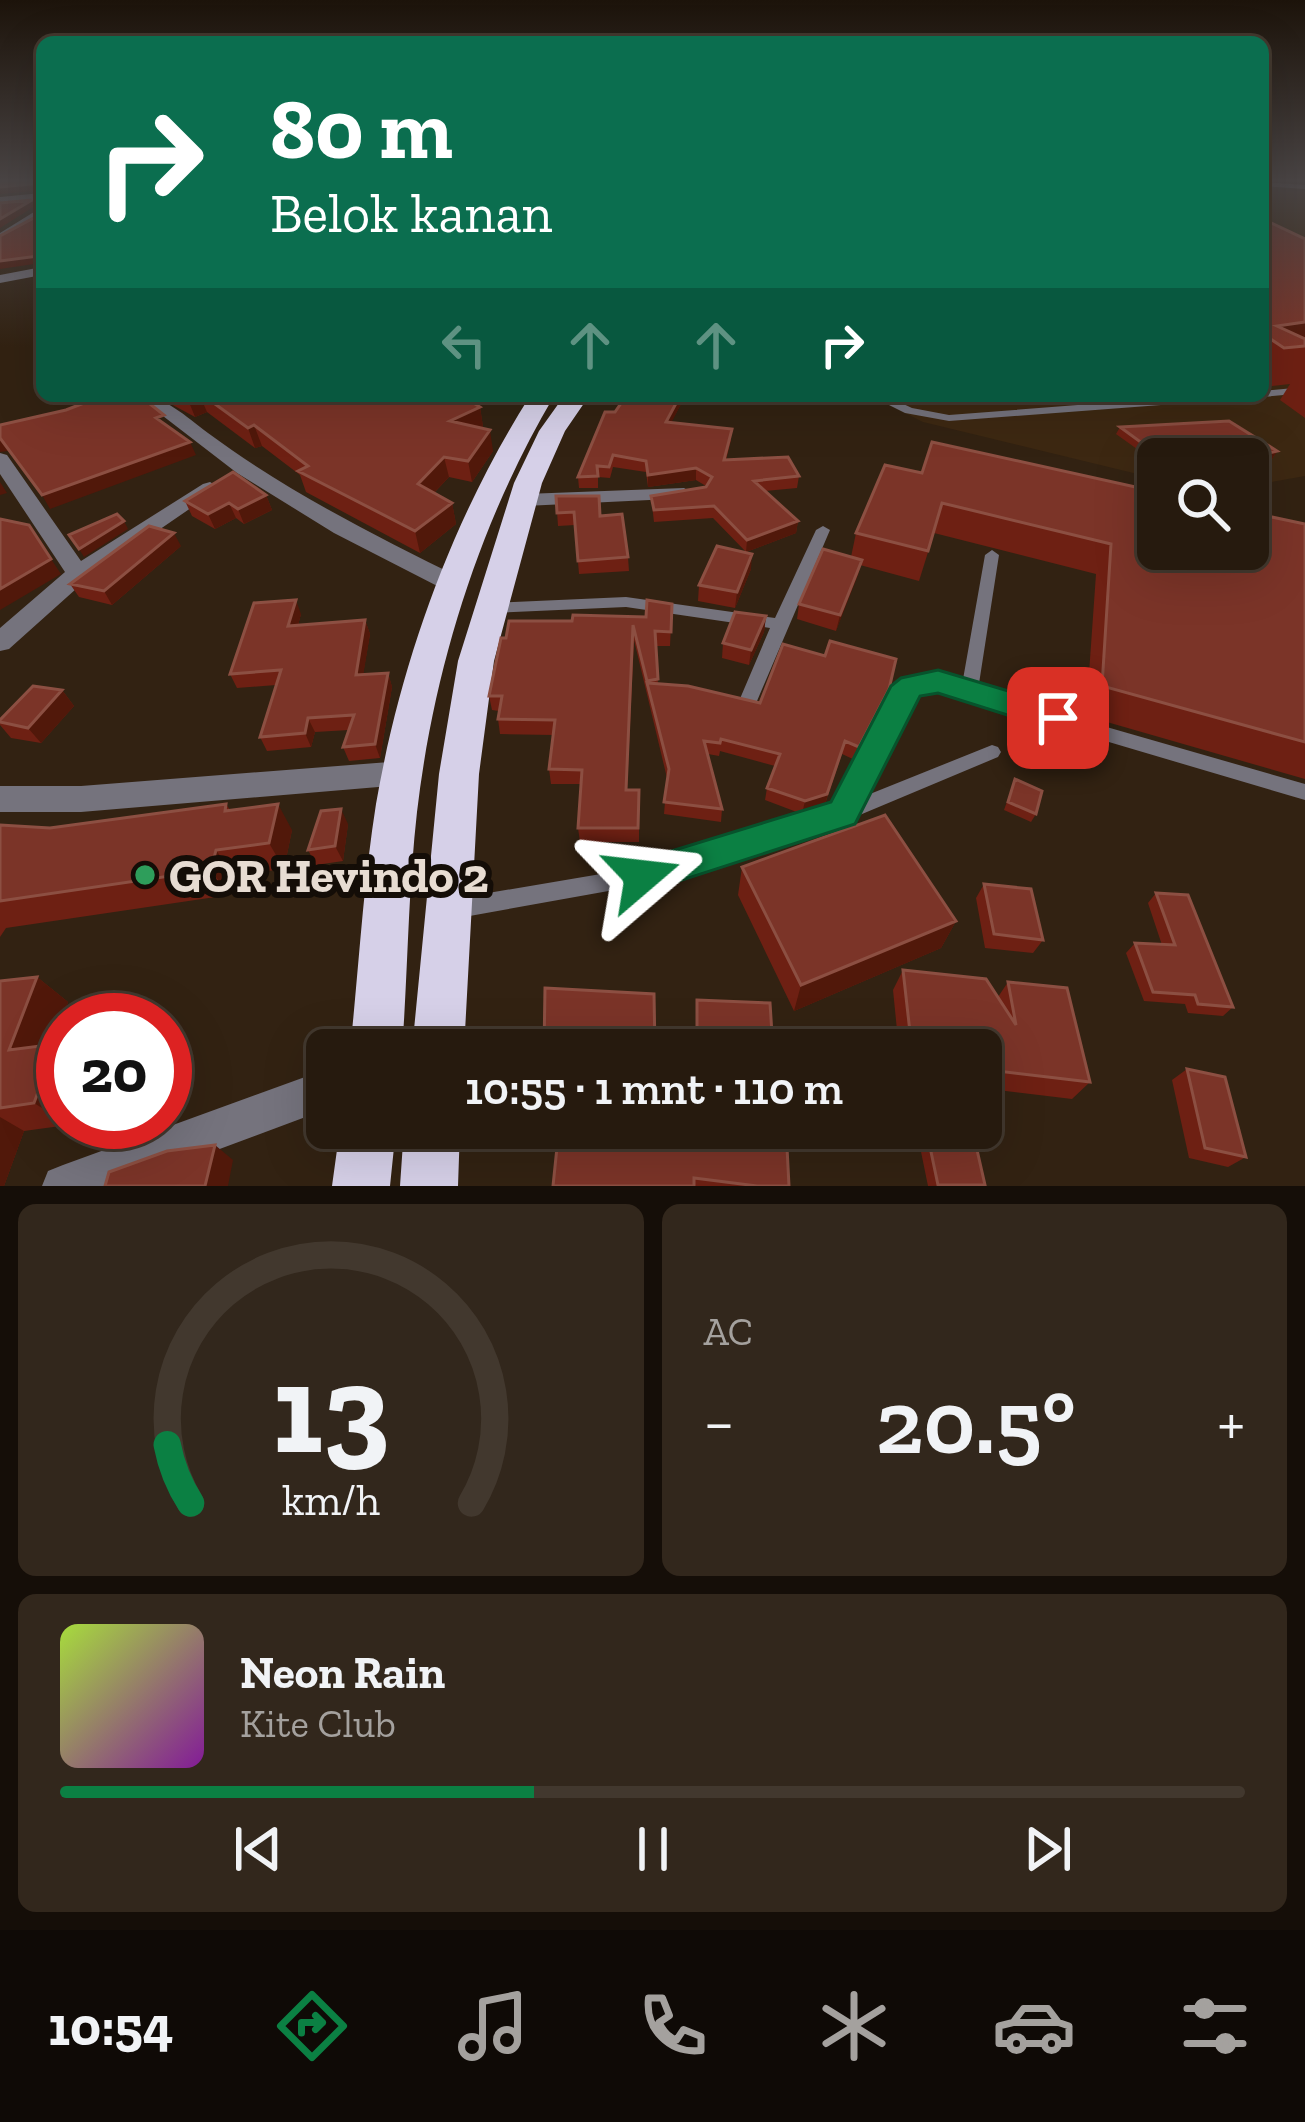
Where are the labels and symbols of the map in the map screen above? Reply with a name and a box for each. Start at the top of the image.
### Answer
pin [1007,667,1109,769]
position arrow [579,813,705,939]
place label: GOR Hevindo 2 [169,847,488,904]
marker: GOR Hevindo 2 [132,862,158,888]
speed limit sign: 20 [36,993,192,1149]

